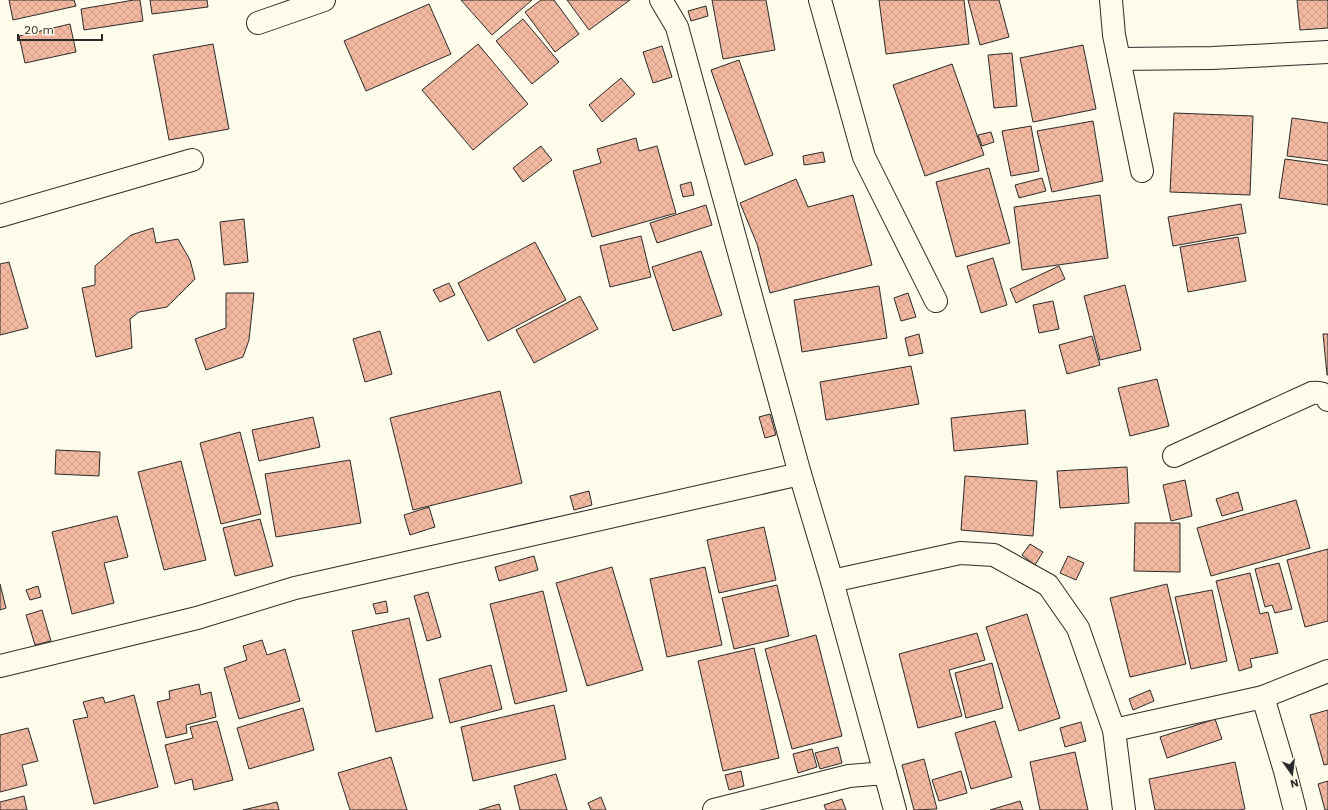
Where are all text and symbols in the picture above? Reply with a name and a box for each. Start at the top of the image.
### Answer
scale bar [18,16,102,42]
text: 20 m [24,23,54,37]
north arrow [1272,754,1312,794]
text: N [1289,776,1300,791]

